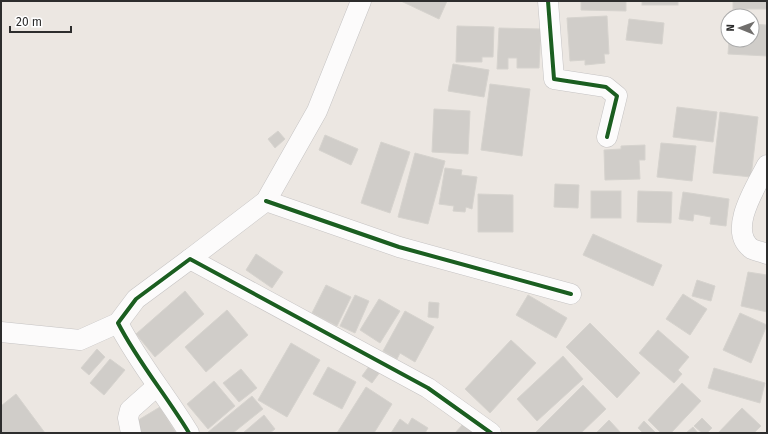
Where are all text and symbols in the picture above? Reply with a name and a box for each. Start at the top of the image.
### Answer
scale bar [10,8,71,34]
north arrow [720,8,760,48]
text: 20 m [16,15,42,29]
text: N [724,24,737,32]

